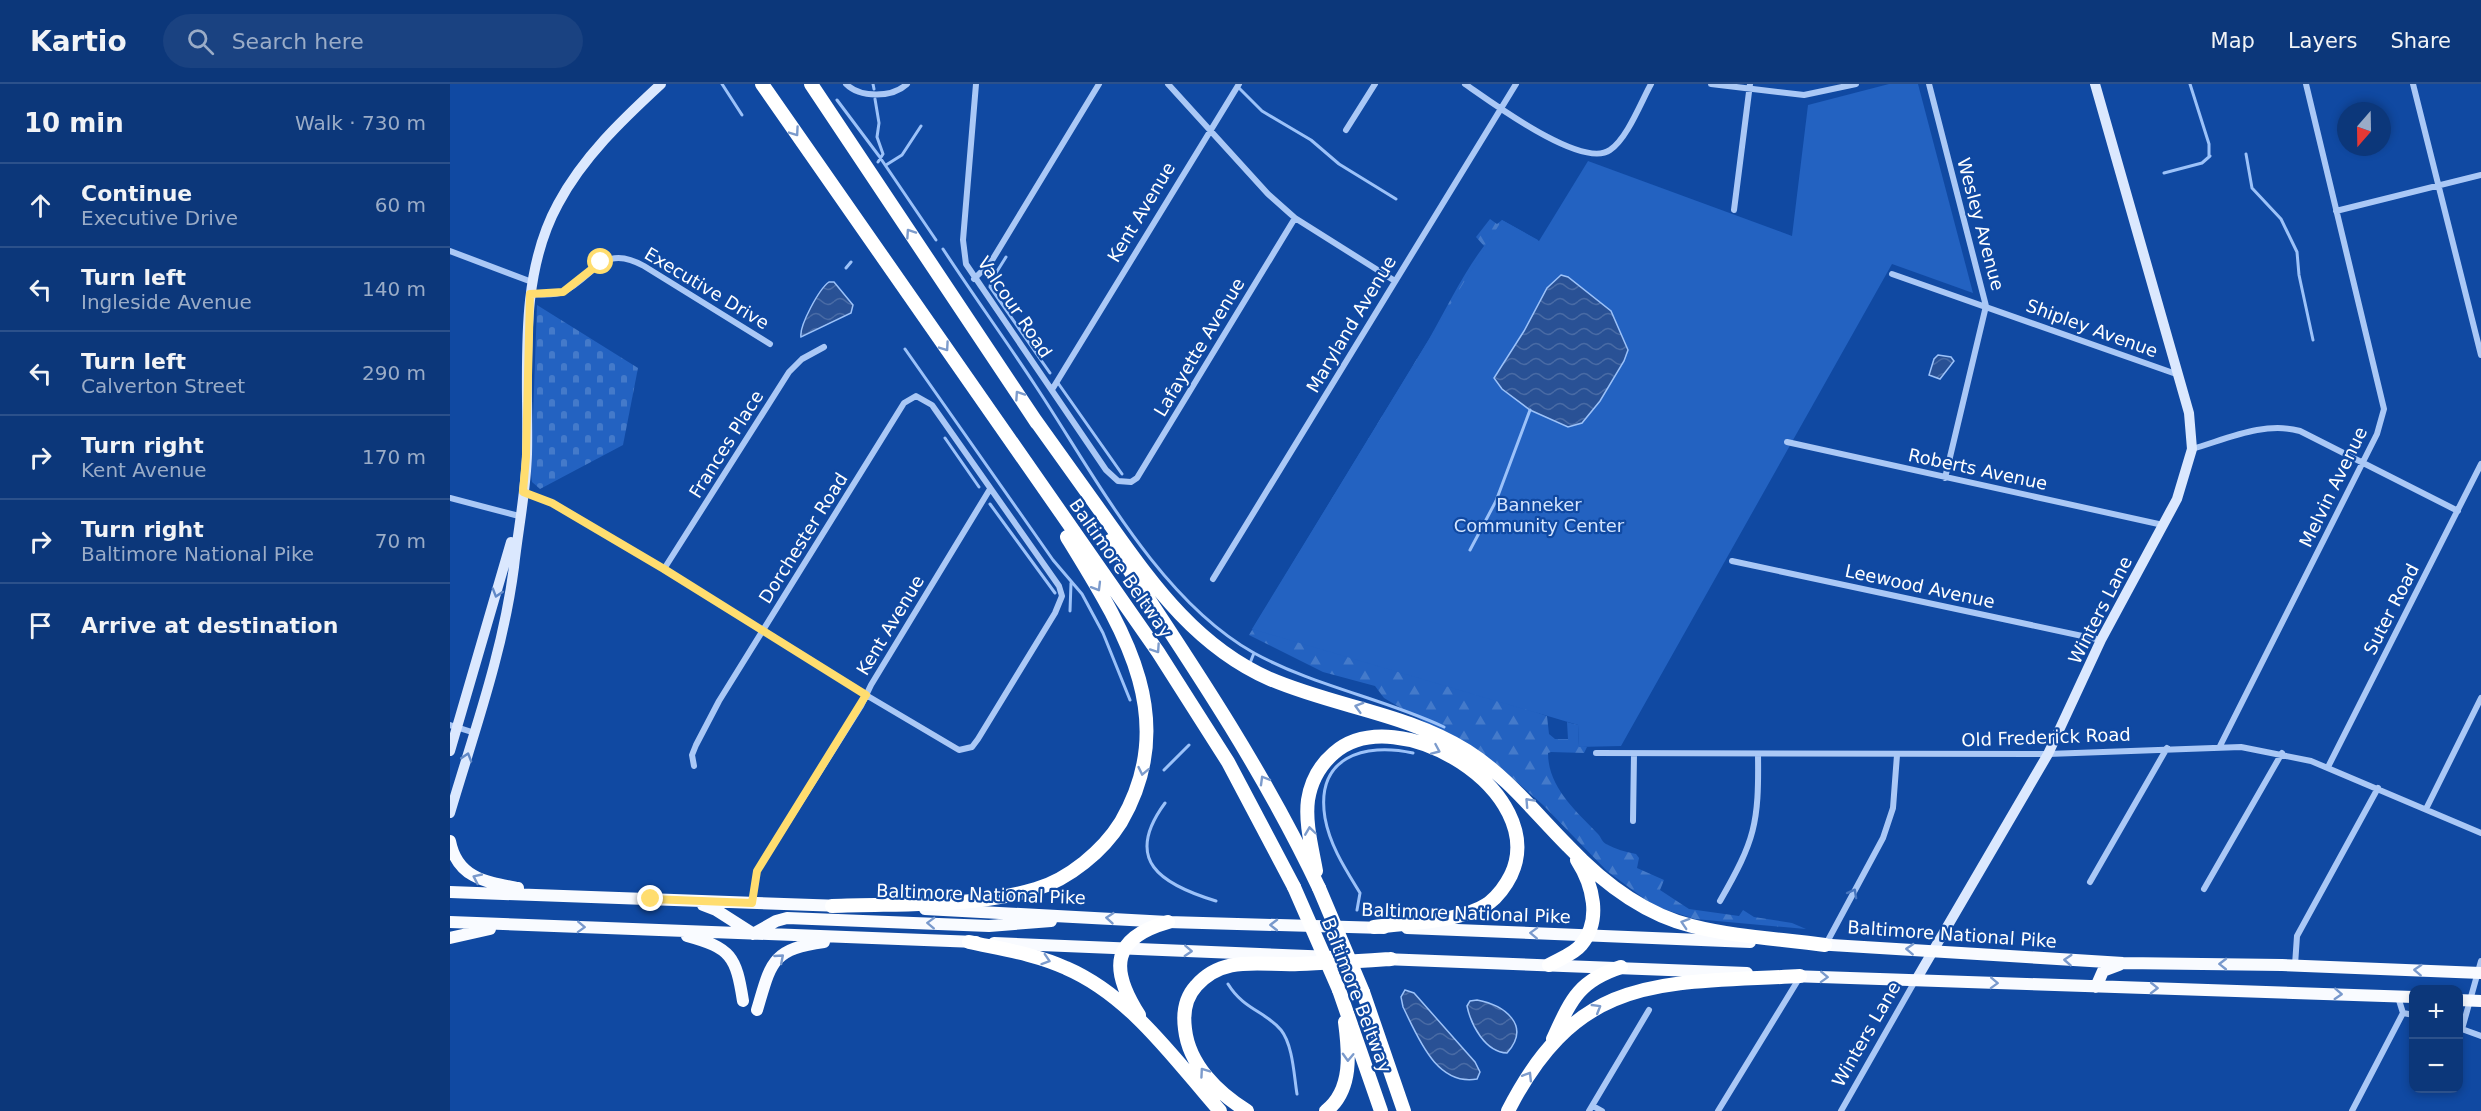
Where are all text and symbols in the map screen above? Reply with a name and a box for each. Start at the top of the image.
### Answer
search box [163,14,583,68]
text: Kartio [30,25,127,58]
icon: search [184,25,217,58]
text: Search here [232,29,364,54]
text: Map [2211,29,2255,53]
text: Layers [2288,29,2357,53]
text: Share [2390,29,2451,53]
north arrow [2337,102,2391,156]
text: 10 min [24,108,124,138]
text: Walk · 730 m [295,111,426,135]
one-way arrow [788,125,799,136]
street label: Wesley Avenue [1953,155,2009,293]
street label: Kent Avenue [1103,158,1179,266]
text: Continue [81,181,192,206]
icon: ahead [24,189,57,222]
text: 60 m [375,193,426,217]
text: Executive Drive [81,206,238,230]
one-way arrow [906,229,917,240]
street label: Executive Drive [641,243,773,333]
route start [587,248,613,274]
street label: Valcour Road [973,252,1057,362]
street label: Maryland Avenue [1302,252,1400,396]
text: Turn left [81,265,186,290]
icon: left [24,273,57,306]
street label: Lafayette Avenue [1149,274,1249,420]
text: 140 m [362,277,426,301]
text: Ingleside Avenue [81,290,252,314]
street label: Shipley Avenue [2023,294,2161,362]
one-way arrow [938,341,949,352]
text: Turn left [81,349,186,374]
icon: left [24,357,57,390]
text: 290 m [362,361,426,385]
text: Calverton Street [81,374,245,398]
street label: Frances Place [685,386,767,502]
one-way arrow [1014,391,1026,401]
street label: Melvin Avenue [2295,423,2371,551]
text: Turn right [81,433,204,458]
icon: right [24,441,57,474]
street label: Roberts Avenue [1907,444,2049,494]
text: 170 m [362,445,426,469]
text: Kent Avenue [81,458,207,482]
street label: Dorchester Road [754,469,852,607]
park label: Banneker Community Center [1454,494,1625,536]
street label: Baltimore Beltway [1065,495,1177,642]
text: Turn right [81,517,204,542]
icon: right [24,525,57,558]
text: 70 m [375,529,426,553]
text: Baltimore National Pike [81,542,314,566]
street label: Winters Lane [2064,553,2136,667]
street label: Leewood Avenue [1843,560,1997,612]
street label: Suter Road [2359,560,2423,658]
street label: Kent Avenue [852,571,928,679]
one-way arrow [1090,581,1102,591]
one-way arrow [492,587,504,597]
icon: arrive [24,609,57,642]
text: Arrive at destination [81,613,338,638]
one-way arrow [1149,643,1160,654]
one-way arrow [1354,702,1365,714]
street label: Old Frederick Road [1961,724,2131,750]
one-way arrow [1430,743,1441,755]
one-way arrow [460,752,472,763]
one-way arrow [1137,766,1150,776]
one-way arrow [1259,776,1271,786]
one-way arrow [1525,799,1536,810]
one-way arrow [1304,826,1316,835]
one-way arrow [473,873,484,885]
street label: Baltimore National Pike [876,880,1086,908]
route end [637,885,663,911]
one-way arrow [1846,889,1857,899]
street label: Baltimore National Pike [1361,899,1571,927]
one-way arrow [1105,912,1115,925]
street label: Baltimore Beltway [1318,914,1396,1076]
street label: Baltimore National Pike [1847,916,2057,952]
one-way arrow [926,917,935,930]
one-way arrow [1269,918,1278,931]
one-way arrow [1680,918,1691,931]
one-way arrow [577,921,586,933]
one-way arrow [1529,927,1538,940]
one-way arrow [1905,943,1914,956]
one-way arrow [1184,944,1193,957]
one-way arrow [1040,953,1051,965]
one-way arrow [2064,953,2073,966]
one-way arrow [773,954,784,965]
one-way arrow [2219,958,2228,971]
one-way arrow [2414,963,2423,976]
one-way arrow [1819,971,1828,983]
one-way arrow [1989,977,1998,990]
street label: Winters Lane [1827,978,1905,1090]
one-way arrow [2150,982,2159,994]
map controls [2409,985,2463,1093]
button: + [2409,985,2463,1039]
one-way arrow [2333,987,2342,1000]
one-way arrow [1591,1004,1601,1016]
button: − [2409,1039,2463,1093]
one-way arrow [1341,1052,1354,1061]
one-way arrow [1200,1068,1211,1079]
one-way arrow [1520,1072,1532,1082]

